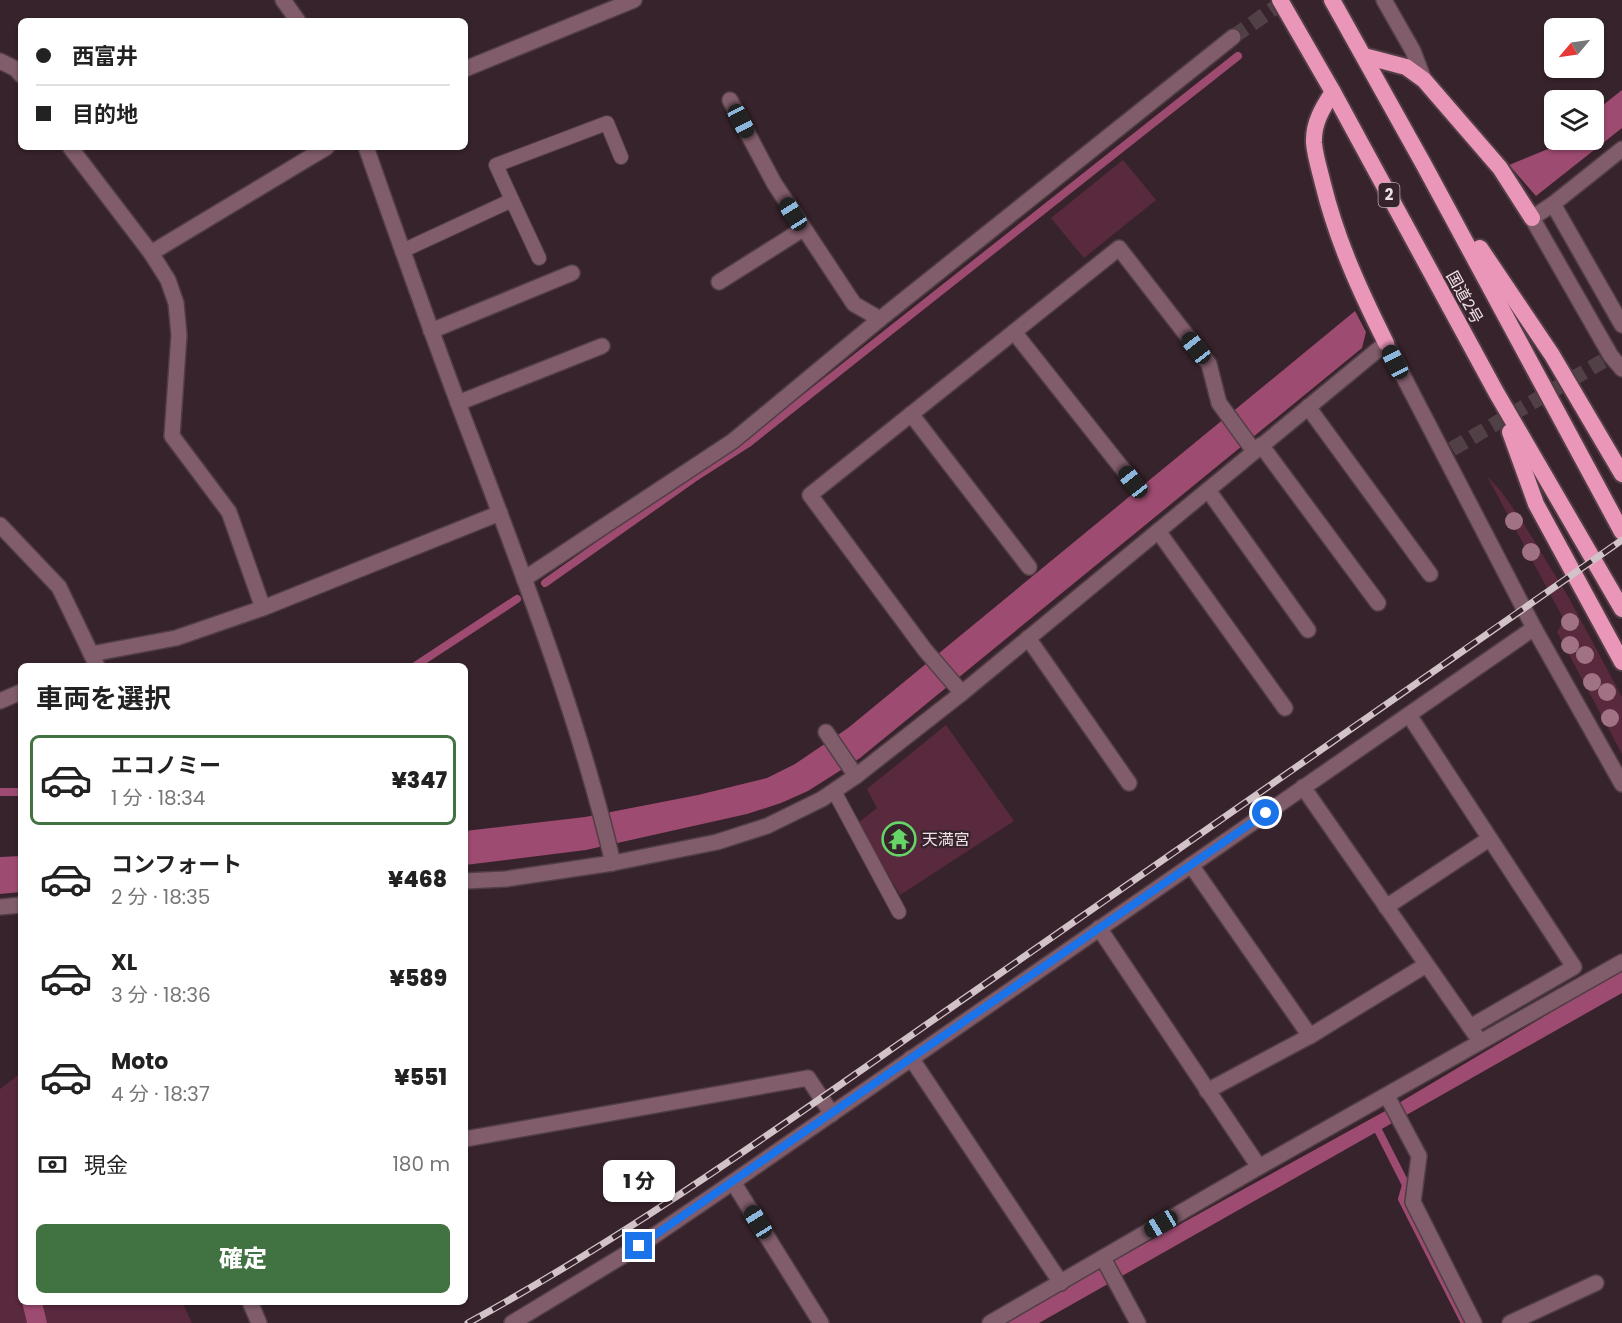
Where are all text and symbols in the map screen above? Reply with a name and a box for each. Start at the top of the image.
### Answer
north arrow [1544,18,1604,78]
map controls [1544,18,1604,150]
text: 西富井 [72,41,138,72]
button: layers [1544,90,1604,150]
text: 目的地 [72,99,138,130]
car [725,101,757,141]
road number: 2 [1378,183,1400,207]
car [776,194,810,234]
street label: 国道2号 [1441,267,1488,328]
car [1178,328,1214,368]
car [1379,342,1411,382]
car [1115,462,1151,502]
text: 車両を選択 [36,680,171,717]
text: エコノミー [111,750,221,781]
icon: car [39,753,93,807]
text: ¥347 [391,765,447,796]
text: 1 分 · 18:34 [111,784,205,812]
route start [1252,799,1279,826]
temple icon: 天満宮 [881,821,917,857]
place label: 天満宮 [922,828,970,851]
text: コンフォート [111,849,242,880]
icon: car [39,852,93,906]
text: ¥468 [388,864,447,895]
text: 2 分 · 18:35 [111,883,210,911]
text: XL [111,947,137,978]
icon: car [39,951,93,1005]
text: ¥589 [389,963,447,994]
text: 3 分 · 18:36 [111,981,211,1009]
text: Moto [111,1046,168,1077]
icon: car [39,1050,93,1104]
text: ¥551 [394,1062,447,1093]
text: 4 分 · 18:37 [111,1080,210,1108]
icon: cash [36,1148,69,1181]
text: 現金 [84,1150,128,1181]
text: 180 m [392,1150,450,1178]
callout: 1 分 [603,1159,675,1201]
text: 1 分 [623,1167,655,1195]
car [741,1202,775,1242]
car [1141,1207,1181,1241]
button: 確定 [36,1224,450,1293]
route end [625,1232,652,1259]

